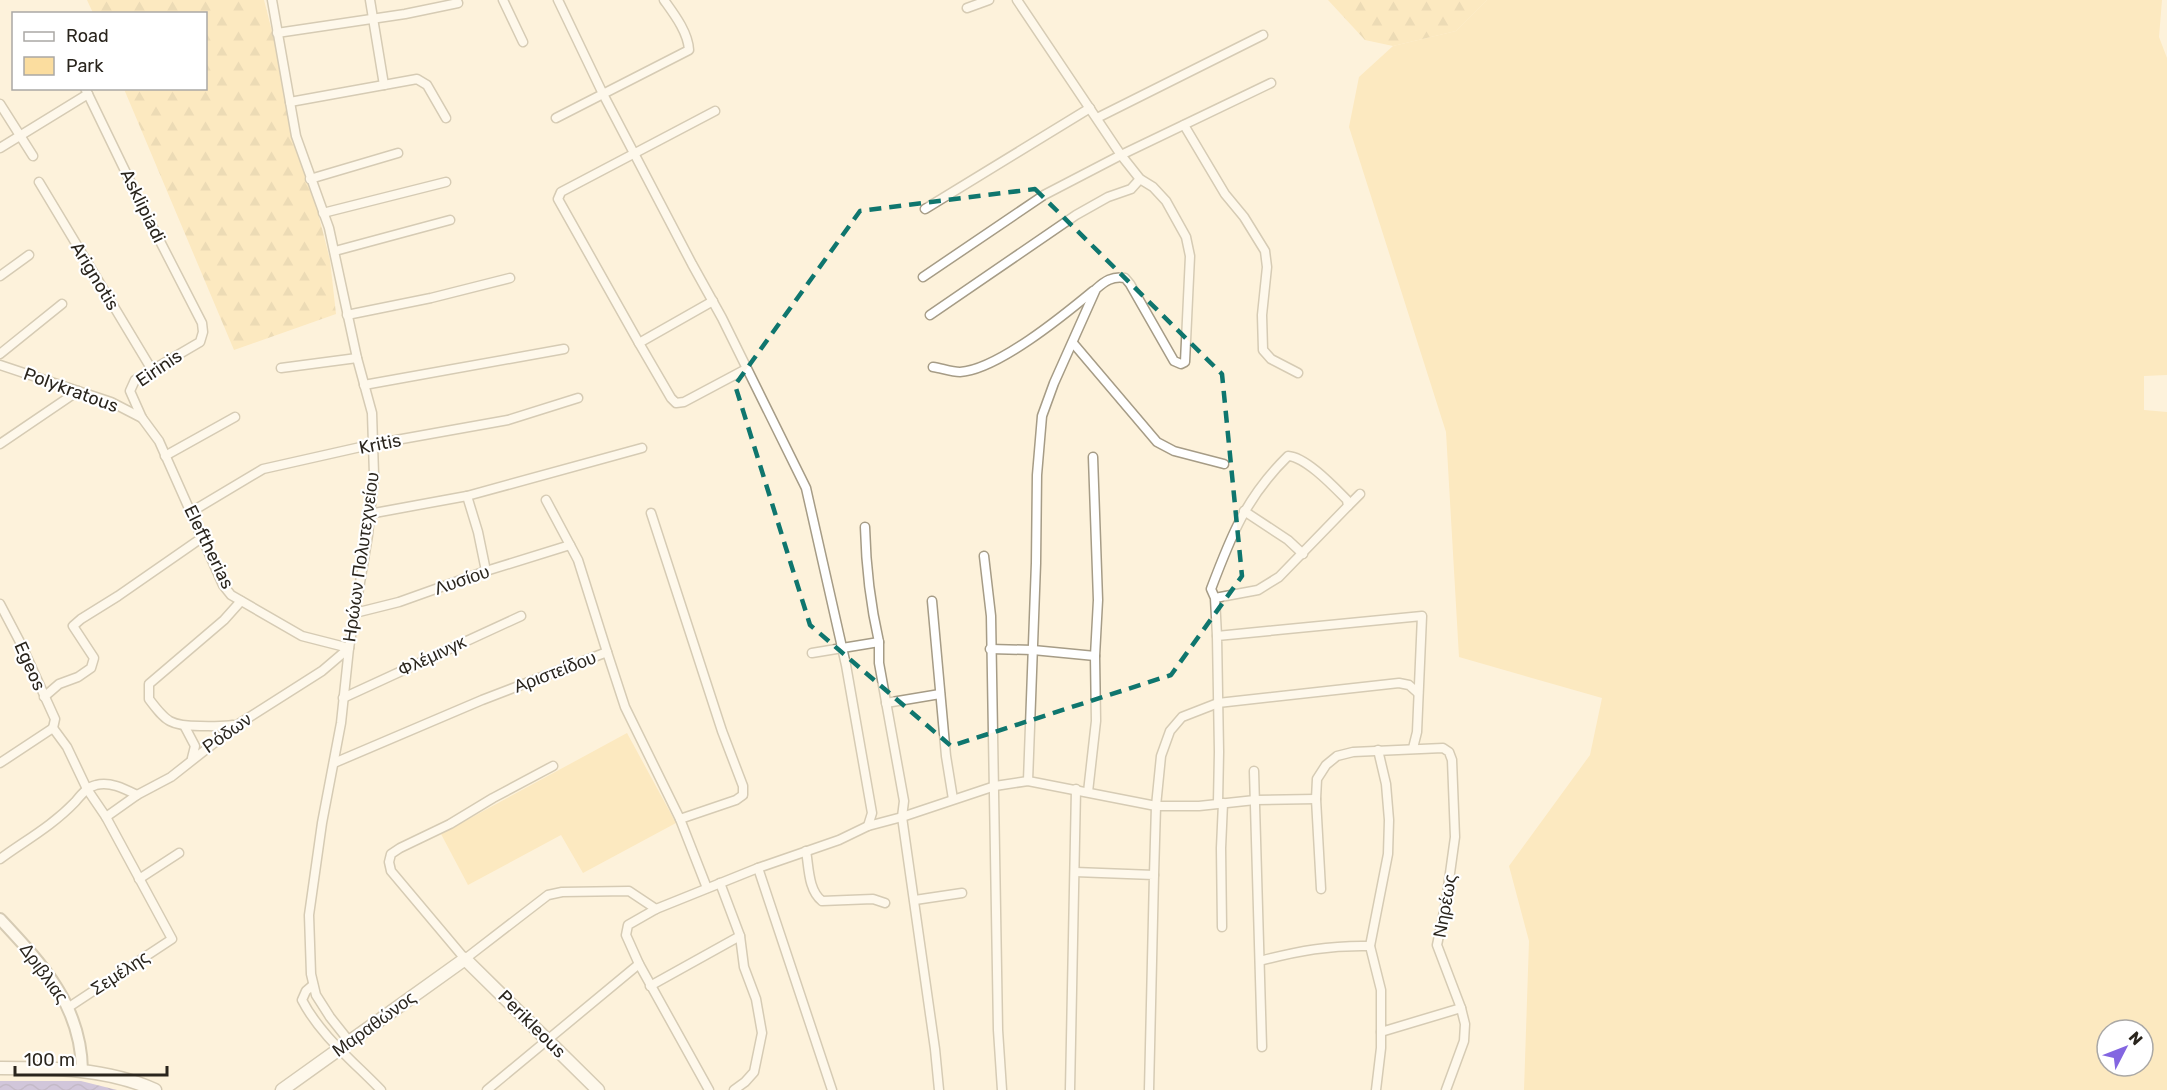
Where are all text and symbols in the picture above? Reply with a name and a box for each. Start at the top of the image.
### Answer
legend [12,12,207,90]
text: Road [66,25,109,47]
text: Park [66,55,104,77]
street label: Asklipiadi [116,166,170,246]
street label: Arignotis [66,238,124,314]
street label: Eirinis [132,345,186,391]
street label: Polykratous [21,363,121,417]
street label: Kritis [357,429,403,459]
street label: Ηρώων Πολυτεχνείου [338,471,384,643]
street label: Eleftherias [179,501,239,593]
street label: Λυσίου [432,560,492,600]
street label: Φλέμινγκ [394,630,471,681]
street label: Egeos [10,638,50,694]
street label: Αριστείδου [511,646,599,698]
street label: Ρόδων [198,708,256,758]
street label: Νηρέως [1429,872,1461,939]
street label: Δριβλιας [15,939,73,1008]
street label: Σεμέλης [87,946,154,1000]
street label: Μαραθώνος [328,986,420,1062]
street label: Perikleous [494,986,570,1062]
north arrow [2095,1018,2155,1078]
text: N [2125,1028,2147,1049]
scale bar [15,1039,166,1077]
text: 100 m [24,1049,75,1071]

